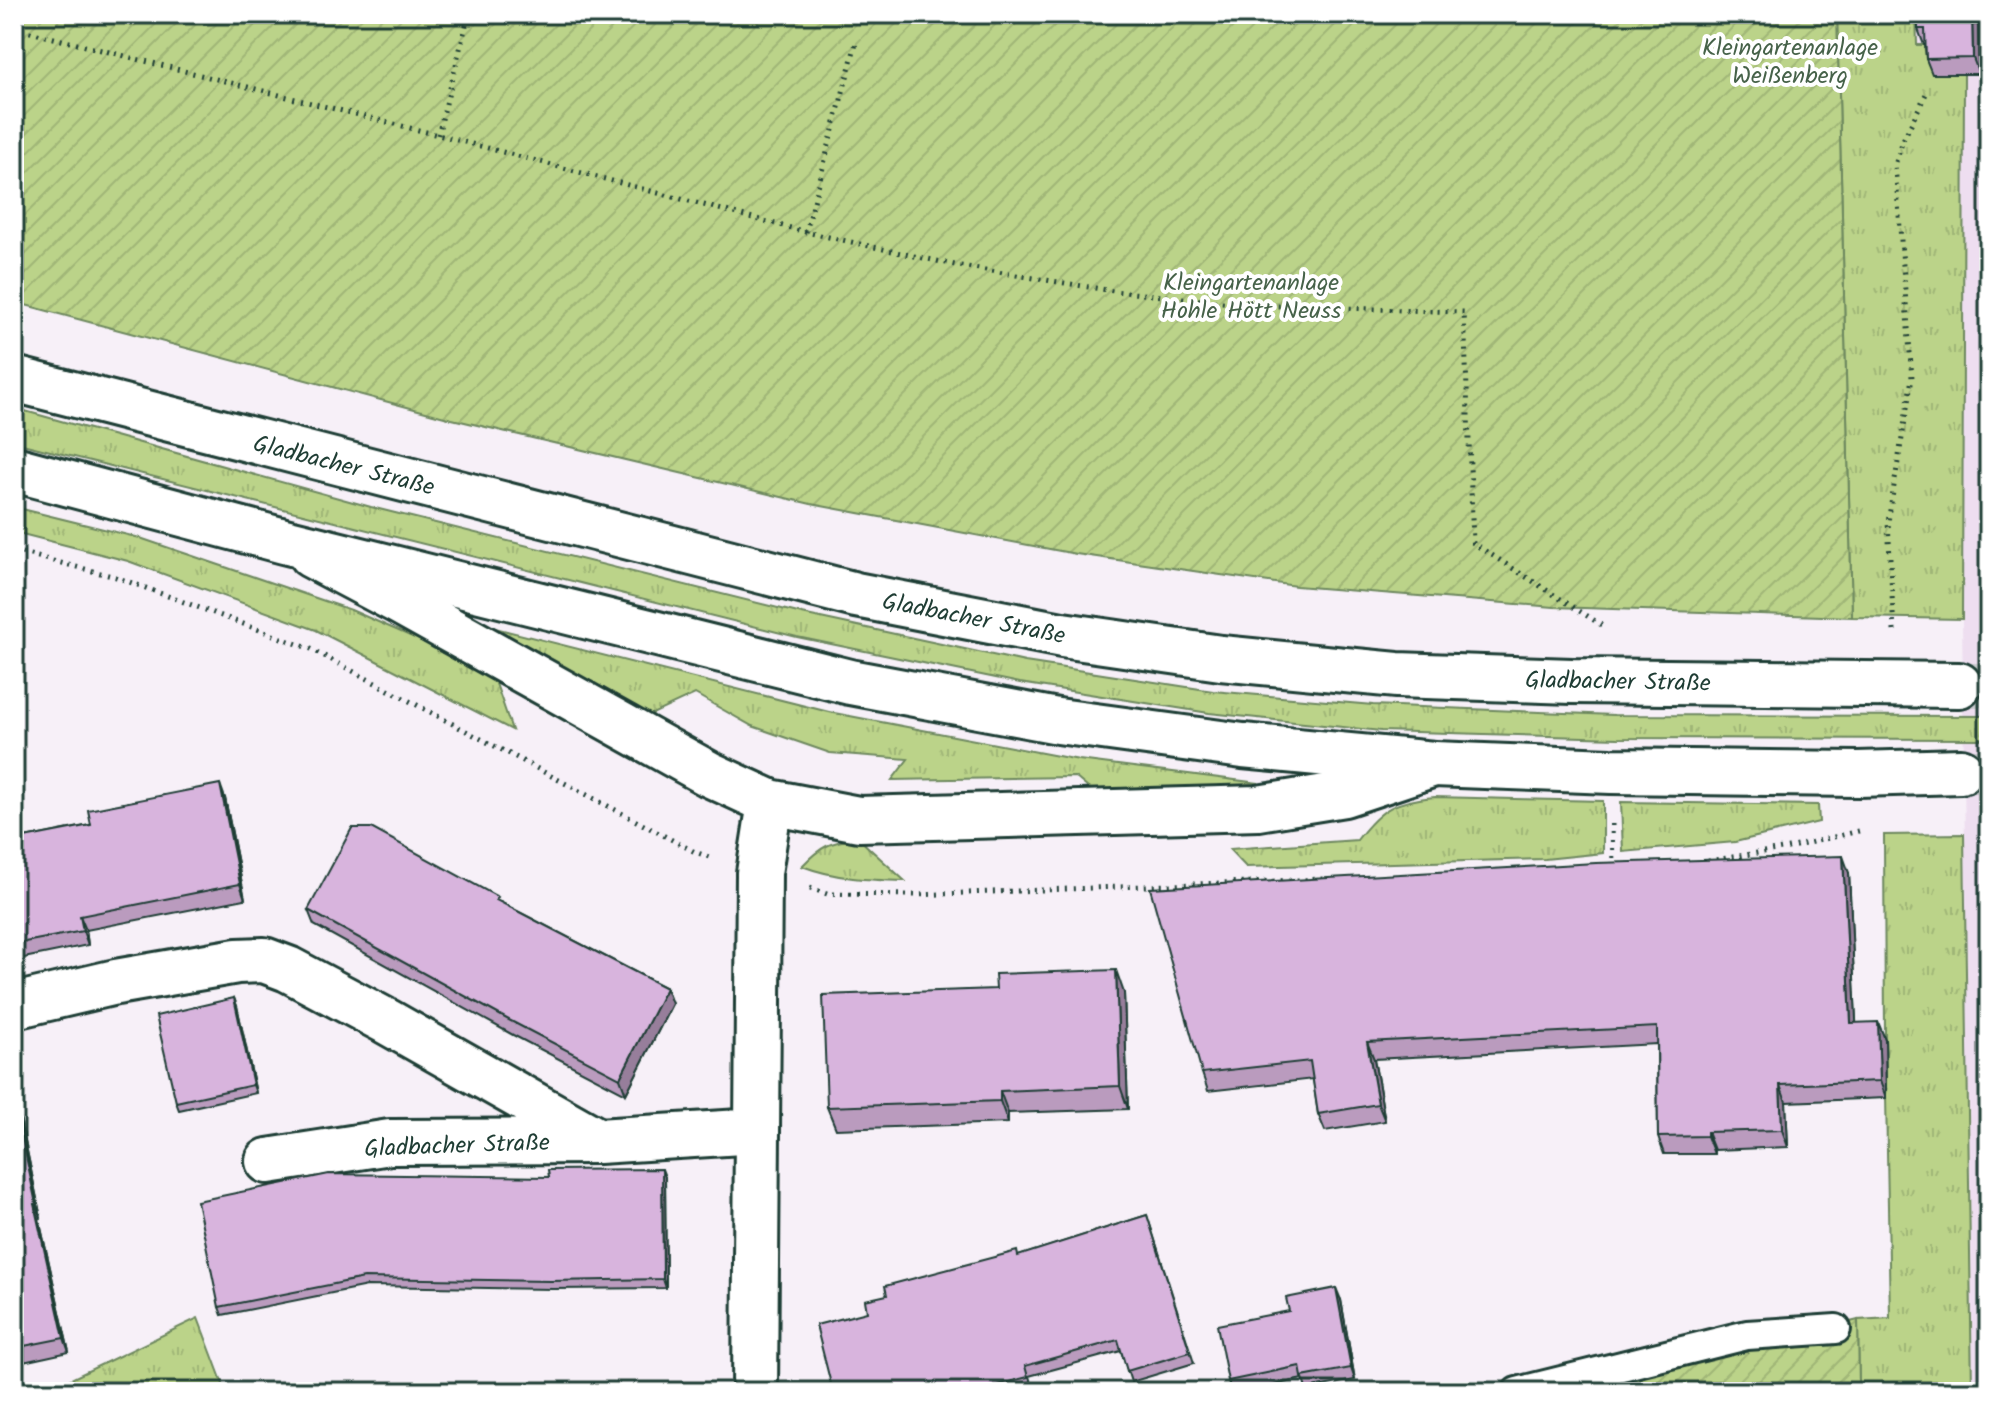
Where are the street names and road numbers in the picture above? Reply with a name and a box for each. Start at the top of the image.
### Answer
street label: Gladbacher Straße [249,425,439,508]
street label: Gladbacher Straße [879,583,1069,656]
street label: Gladbacher Straße [1525,661,1711,704]
street label: Gladbacher Straße [364,1124,551,1169]

